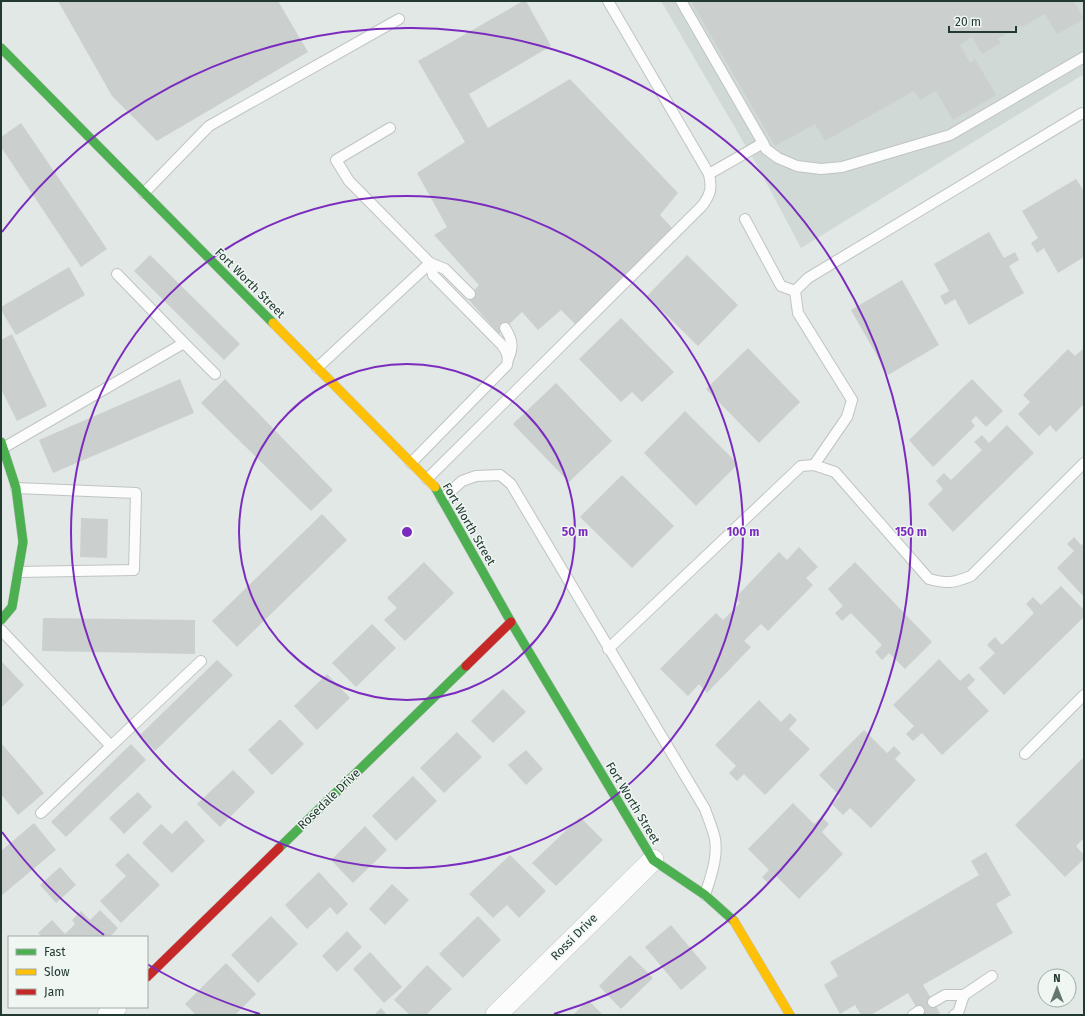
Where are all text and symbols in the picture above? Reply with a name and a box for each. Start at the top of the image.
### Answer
scale bar [949,8,1016,34]
text: 20 m [955,15,981,29]
street label: Fort Worth Street [212,245,288,321]
street label: Fort Worth Street [440,480,499,568]
centre of rings [400,525,414,539]
text: 50 m [562,525,588,539]
text: 100 m [727,525,759,539]
text: 150 m [895,525,927,539]
street label: Fort Worth Street [603,759,663,847]
street label: Rosedale Drive [295,766,363,832]
street label: Rossi Drive [548,911,600,963]
legend [8,936,148,1008]
text: Fast [44,945,66,959]
text: Slow [44,965,70,979]
north arrow [1037,968,1077,1008]
text: N [1053,972,1061,985]
text: Jam [44,985,64,999]

